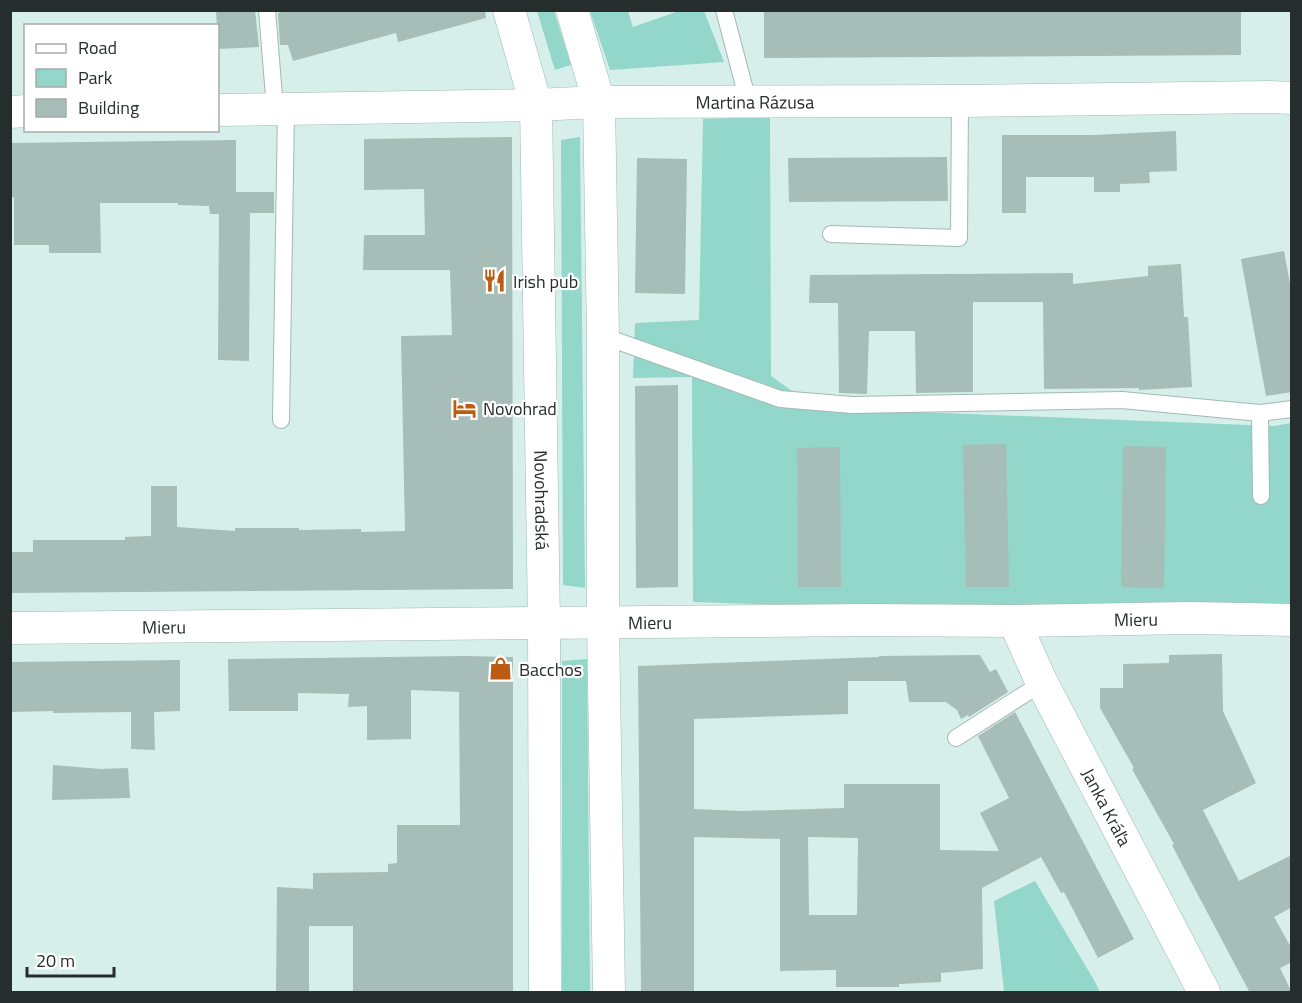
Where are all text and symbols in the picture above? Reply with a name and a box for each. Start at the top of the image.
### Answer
legend [24,24,219,132]
text: Road [78,34,117,61]
text: Park [78,64,113,91]
street label: Martina Rázusa [696,88,814,115]
text: Building [78,94,139,121]
restaurant icon: Irish pub [482,268,508,294]
place label: Irish pub [513,268,578,295]
hotel icon: Novohrad [452,395,478,421]
place label: Novohrad [483,395,557,422]
street label: Novohradská [528,450,556,550]
street label: Mieru [1114,605,1158,633]
street label: Mieru [628,608,672,636]
street label: Mieru [142,613,186,640]
shop icon: Bacchos [488,656,514,682]
place label: Bacchos [519,656,582,683]
street label: Janka Kráľa [1075,763,1139,851]
scale bar [27,940,114,978]
text: 20 m [36,947,75,974]

